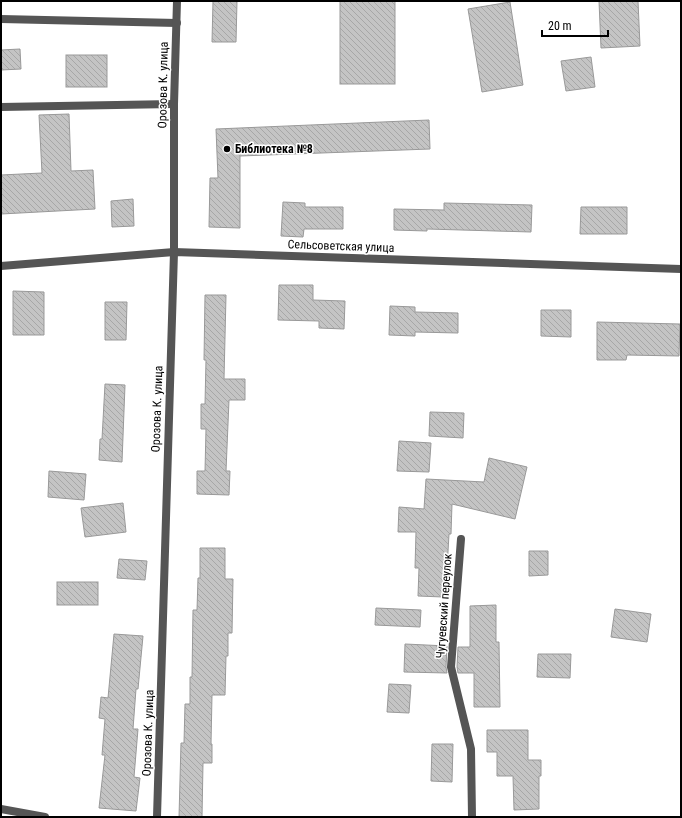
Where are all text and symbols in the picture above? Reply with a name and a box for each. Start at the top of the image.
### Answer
scale bar [542,12,608,38]
text: 20 m [548,19,572,33]
street label: Орозова К. улица [155,41,171,128]
place label: Библиотека №8 [235,142,313,156]
marker: Библиотека №8 [222,144,232,154]
street label: Сельсоветская улица [287,237,395,255]
street label: Орозова К. улица [148,365,166,453]
street label: Чугуевский переулок [433,553,455,659]
street label: Орозова К. улица [139,689,157,777]

